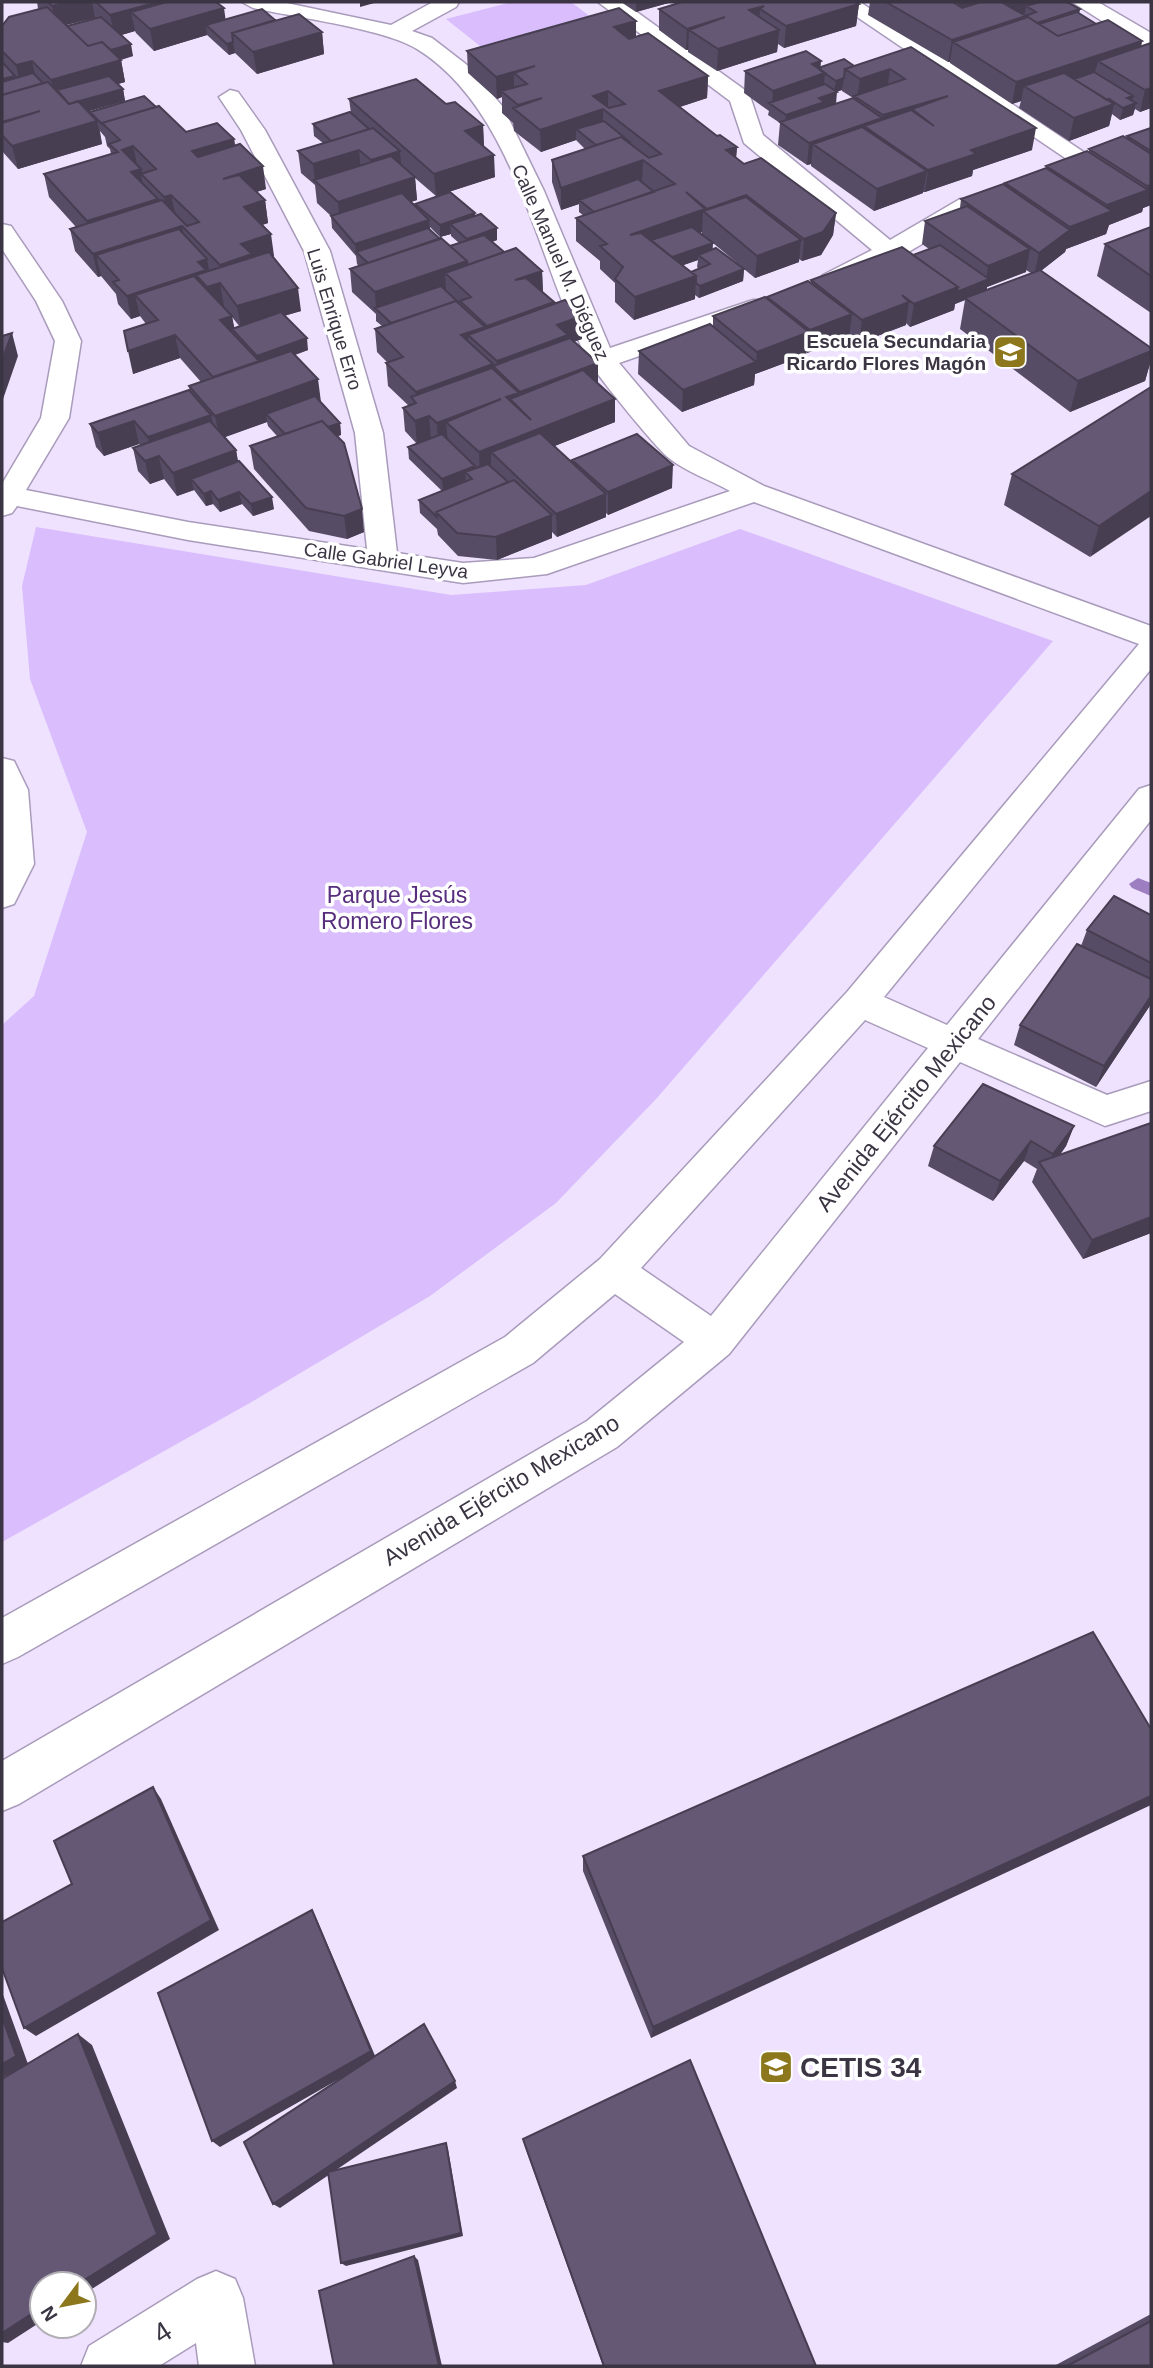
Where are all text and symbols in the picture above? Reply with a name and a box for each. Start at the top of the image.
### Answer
street label: Calle Manuel M. Diéguez [508,161,613,363]
street label: Luis Enrique Erro [303,246,366,392]
place label: Escuela Secundaria Ricardo Flores Magón [786,331,986,374]
school or university icon: Escuela Secundaria Ricardo Flores Magón [991,333,1029,371]
street label: Calle Gabriel Leyva [302,539,470,582]
park label: Parque Jesús Romero Flores [321,882,473,934]
street label: Avenida Ejército Mexicano [811,990,1001,1216]
street label: Avenida Ejército Mexicano [378,1409,624,1571]
school or university icon: CETIS 34 [757,2048,795,2086]
place label: CETIS 34 [800,2052,922,2083]
north arrow [28,2270,98,2340]
text: N [36,2302,62,2325]
street label: 4 [147,2315,177,2350]

